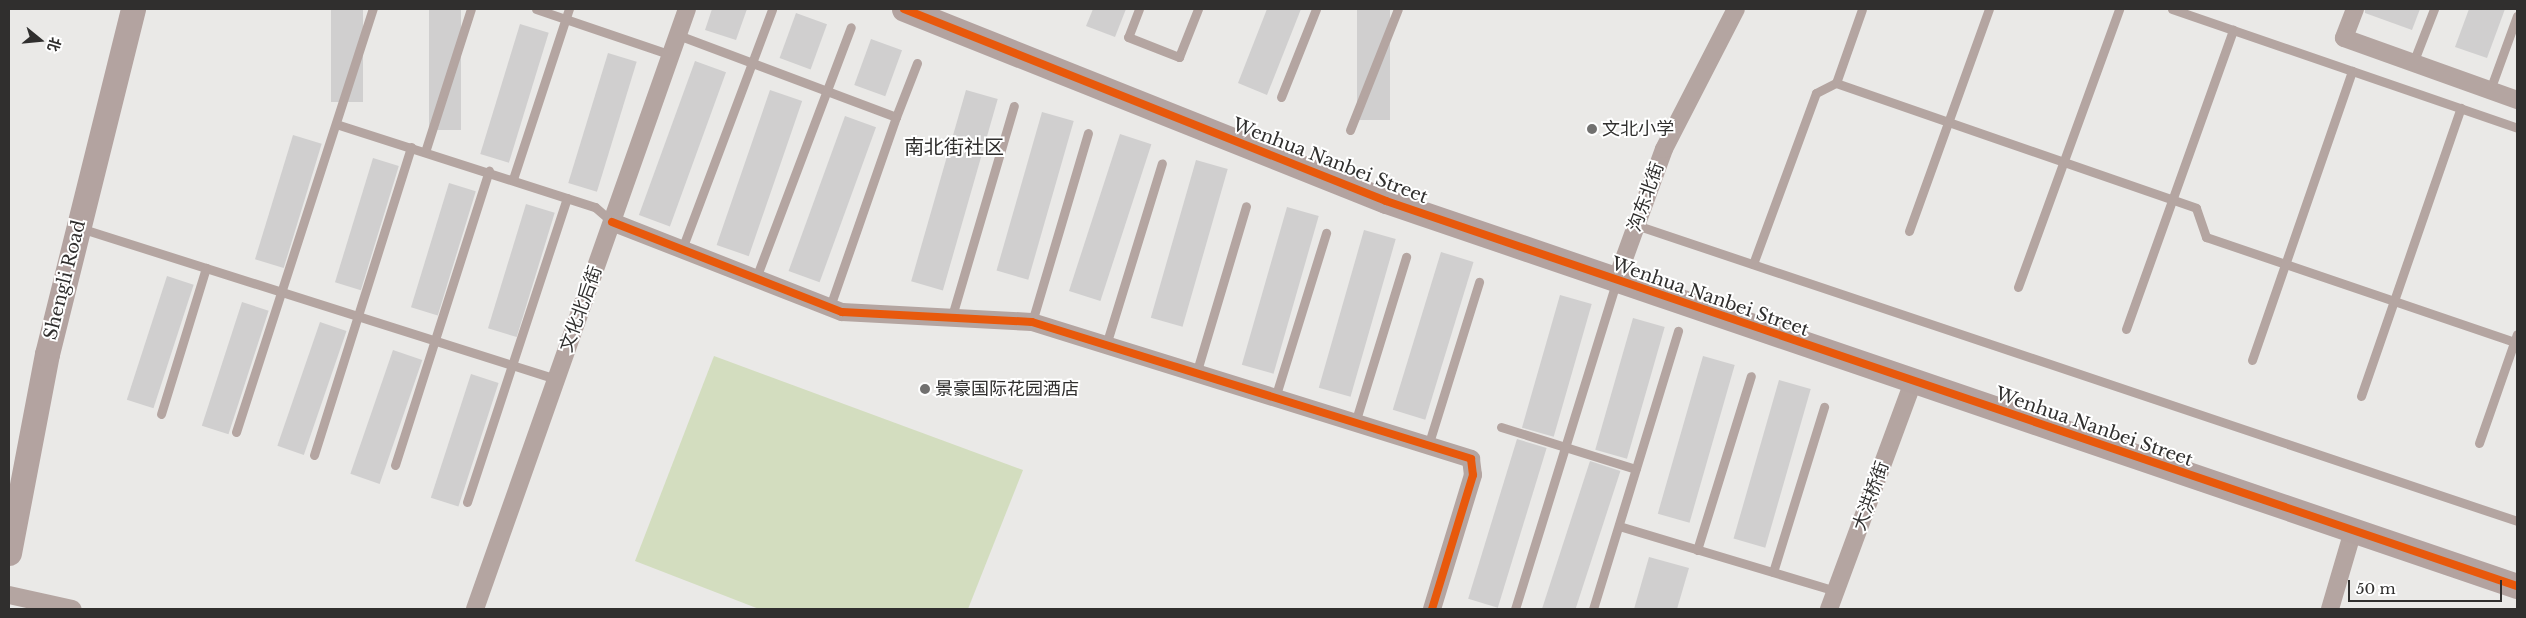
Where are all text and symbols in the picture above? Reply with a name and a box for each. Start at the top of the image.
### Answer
north arrow [15,15,65,65]
text: 北 [44,35,65,54]
street label: Wenhua Nanbei Street [1229,114,1431,208]
place label: 文北小学 [1602,118,1674,140]
marker: 文北小学 [1586,123,1598,135]
district label: 南北街社区 [904,135,1004,159]
street label: 沟东北街 [1624,159,1668,235]
street label: Shengli Road [40,218,90,342]
street label: Wenhua Nanbei Street [1608,253,1812,341]
street label: 文化北后街 [555,263,607,355]
place label: 景豪国际花园酒店 [935,378,1079,400]
marker: 景豪国际花园酒店 [919,383,931,395]
street label: Wenhua Nanbei Street [1992,383,2196,471]
street label: 大洪桥街 [1849,458,1893,534]
scale bar [2351,570,2505,602]
text: 50 m [2356,579,2396,598]

